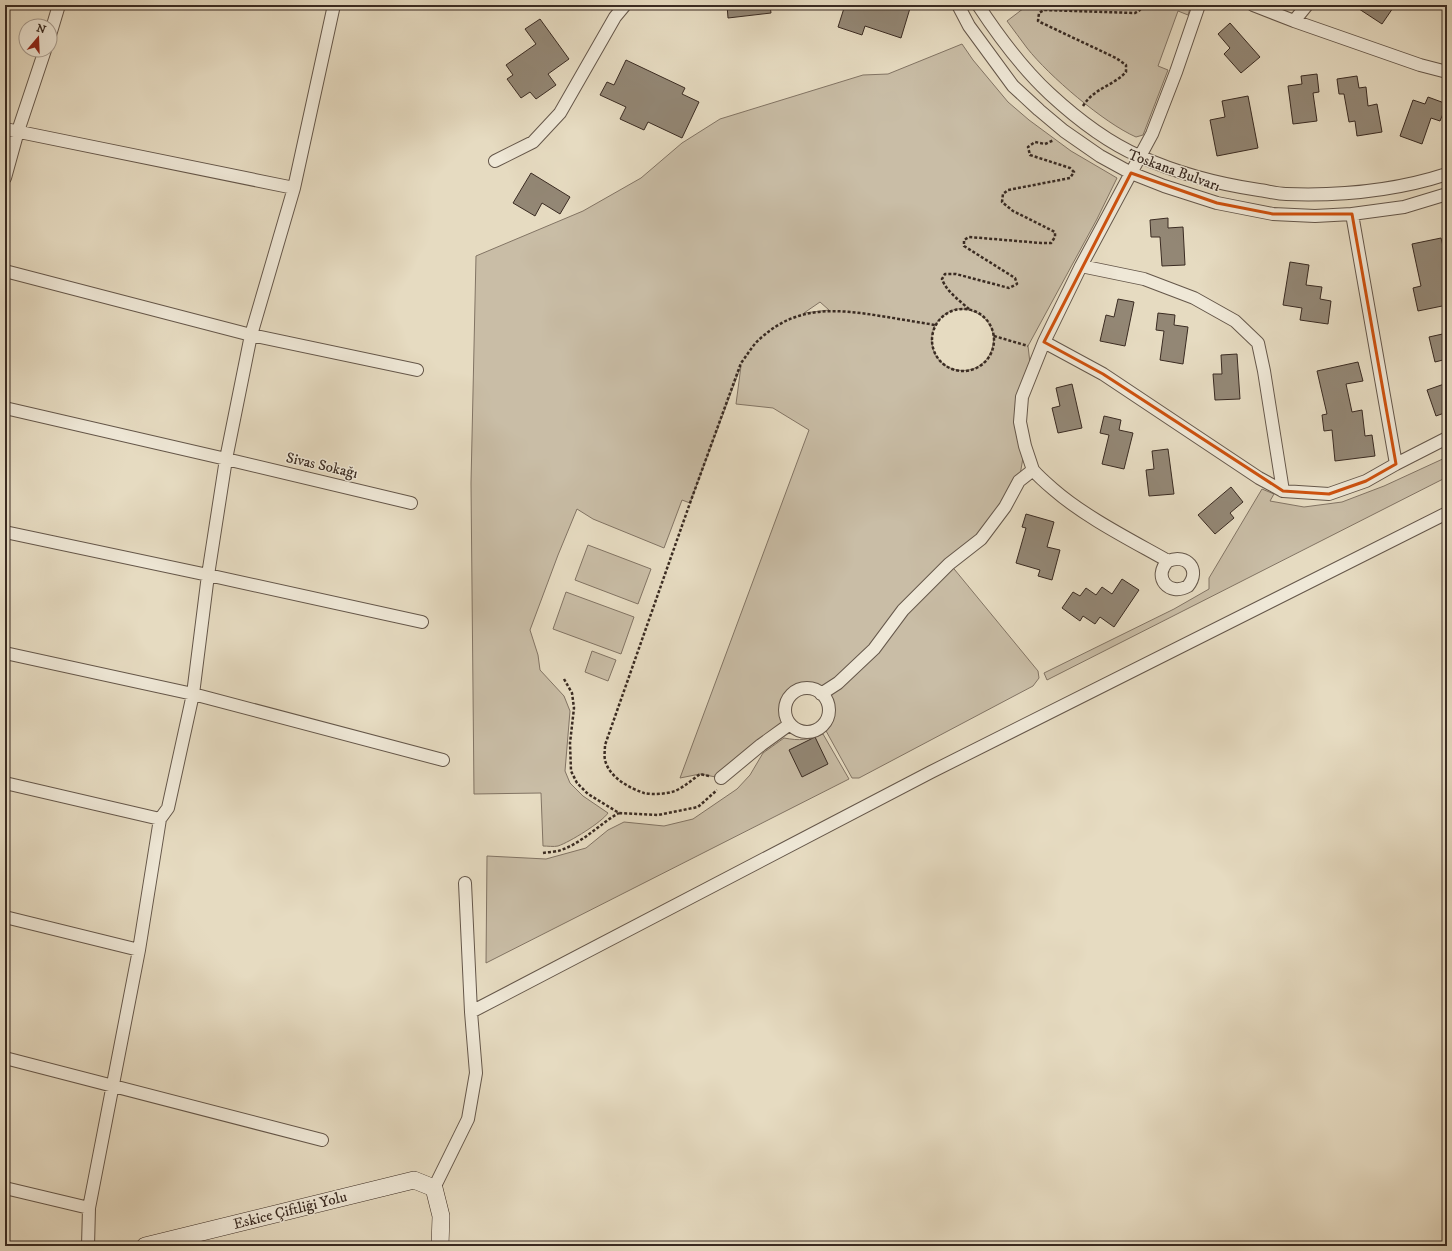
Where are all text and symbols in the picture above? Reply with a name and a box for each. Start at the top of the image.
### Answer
north arrow [18,18,58,58]
text: N [34,21,47,38]
street label: Toskana Bulvarı [1125,145,1223,196]
street label: Sivas Sokağı [284,448,360,483]
street label: Eskice Çiftliği Yolu [231,1187,349,1234]

